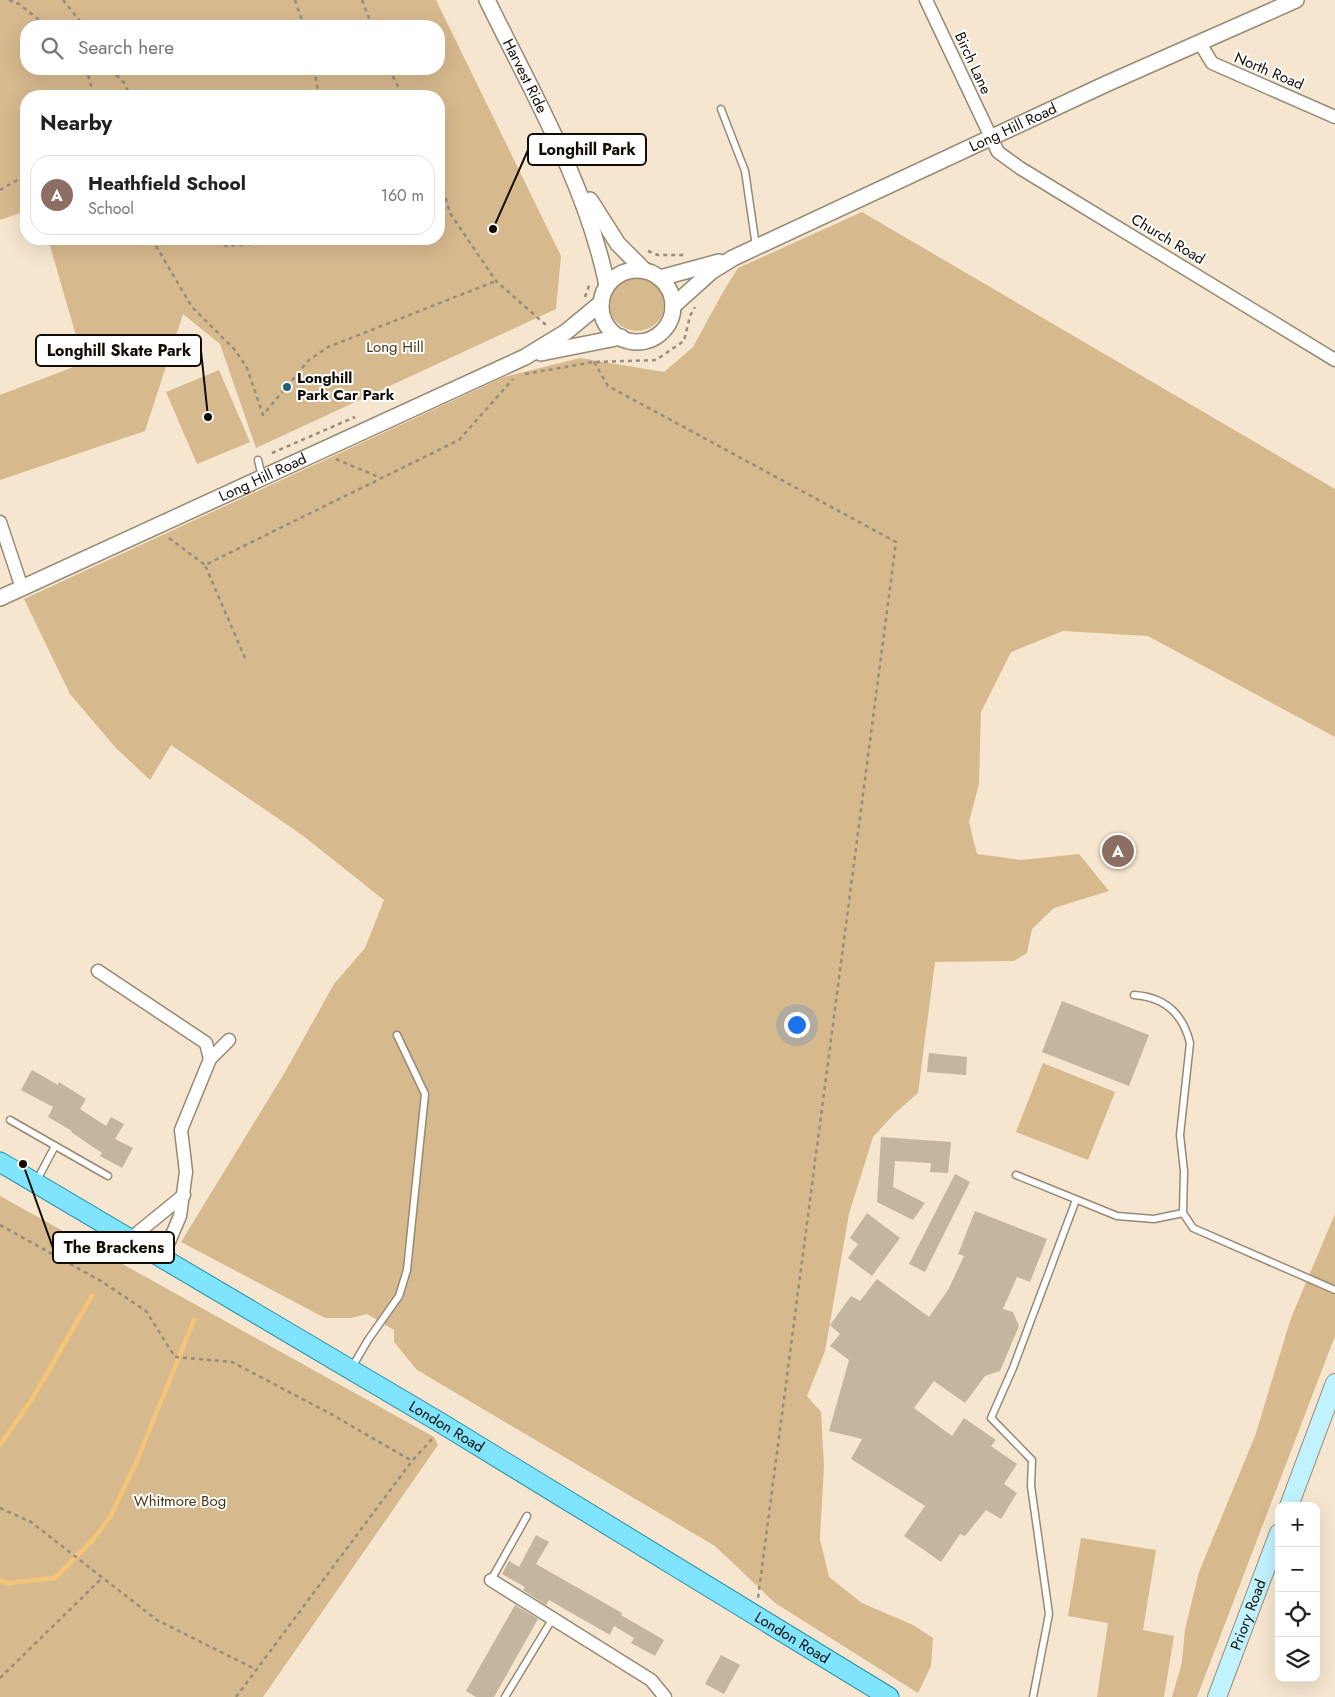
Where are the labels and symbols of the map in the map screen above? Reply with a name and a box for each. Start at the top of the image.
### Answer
street label: Birch Lane [949,28,997,98]
street label: Harvest Ride [497,35,553,117]
street label: North Road [1231,47,1307,95]
street label: Long Hill Road [966,97,1060,157]
callout: Longhill Park [528,134,646,165]
text: Longhill Park [538,138,637,161]
street label: Church Road [1127,208,1209,270]
callout: Longhill Skate Park [36,335,201,366]
park label: Long Hill [366,336,424,358]
text: Longhill Skate Park [47,339,192,362]
place label: Longhill Park Car Park [297,367,395,406]
marker: Longhill Park Car Park [281,381,293,393]
street label: Long Hill Road [215,448,310,507]
pin: A [1102,832,1134,870]
your location [784,1012,810,1038]
callout: The Brackens [53,1232,174,1263]
text: The Brackens [64,1236,164,1259]
street label: London Road [405,1395,488,1458]
park label: Whitmore Bog [134,1490,226,1512]
street label: Priory Road [1225,1576,1272,1653]
street label: London Road [750,1606,834,1669]

